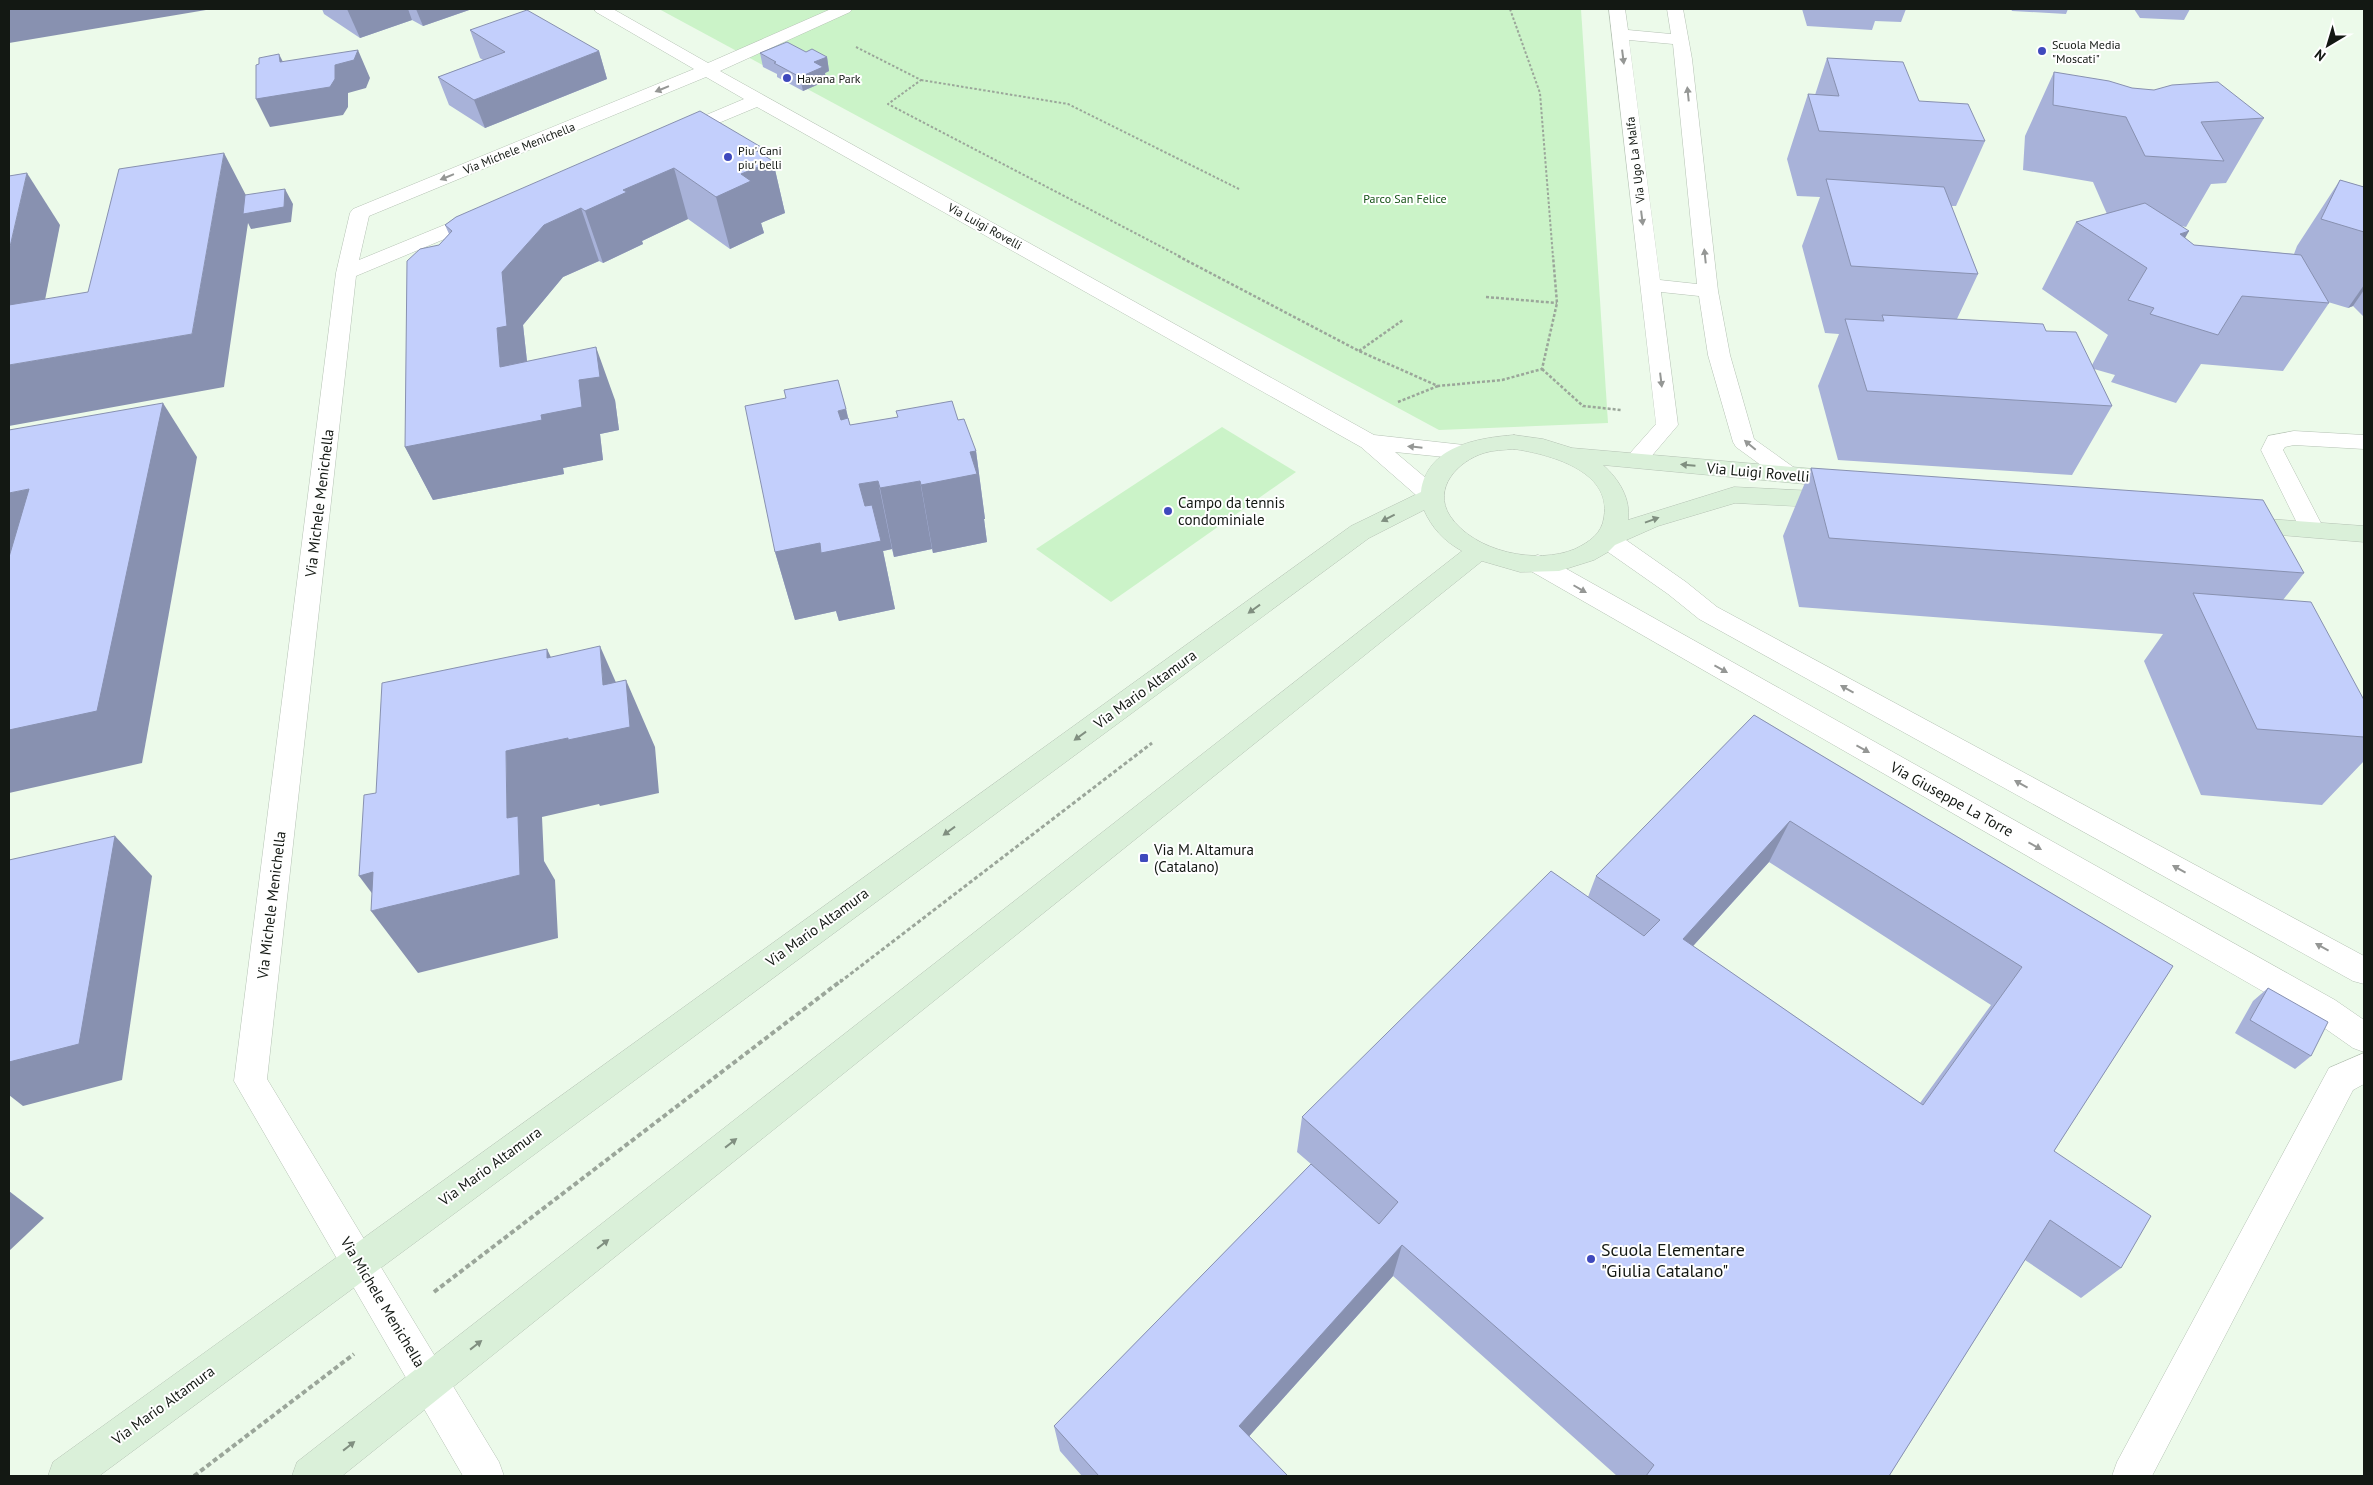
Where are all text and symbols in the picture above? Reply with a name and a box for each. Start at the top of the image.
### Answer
north arrow [2303,20,2353,70]
place label: Scuola Media "Moscati" [2052,37,2121,66]
marker: Scuola Media "Moscati" [2036,45,2048,57]
text: N [2311,45,2329,65]
one-way arrow [1619,49,1627,65]
place label: Havana Park [797,71,861,86]
marker: Havana Park [781,72,793,84]
one-way arrow [655,85,669,93]
one-way arrow [1684,86,1692,102]
street label: Via Ugo La Malfa [1622,116,1648,205]
street label: Via Michele Menichella [460,119,577,178]
place label: Piu' Cani piu' belli [738,143,782,172]
marker: Piu' Cani piu' belli [722,151,734,163]
one-way arrow [439,173,454,181]
park label: Parco San Felice [1363,191,1447,206]
street label: Via Luigi Rovelli [944,199,1025,253]
one-way arrow [1638,211,1646,227]
one-way arrow [1700,247,1708,263]
one-way arrow [1657,372,1665,388]
street label: Via Michele Menichella [300,428,338,579]
one-way arrow [1743,440,1756,451]
one-way arrow [1407,443,1423,451]
street label: Via Luigi Rovelli [1705,458,1810,486]
one-way arrow [1679,461,1695,469]
place label: Campo da tennis condominiale [1178,493,1285,529]
marker: Campo da tennis condominiale [1162,505,1174,517]
one-way arrow [1381,514,1395,522]
one-way arrow [1645,516,1660,524]
one-way arrow [1573,584,1587,593]
one-way arrow [1247,604,1261,614]
street label: Via Mario Altamura [1089,645,1200,733]
one-way arrow [1714,665,1729,673]
one-way arrow [1840,685,1854,693]
one-way arrow [1073,731,1087,741]
one-way arrow [1855,745,1870,753]
street label: Via Giuseppe La Torre [1886,757,2017,841]
one-way arrow [2014,779,2027,788]
one-way arrow [943,826,956,837]
street label: Via Michele Menichella [252,830,290,981]
place label: Via M. Altamura (Catalano) [1153,840,1254,876]
one-way arrow [2027,842,2042,850]
marker: Via M. Altamura (Catalano) [1138,852,1150,864]
one-way arrow [2172,865,2185,874]
street label: Via Mario Altamura [761,883,872,971]
one-way arrow [2314,943,2329,951]
street label: Via Mario Altamura [434,1122,545,1210]
one-way arrow [724,1137,737,1148]
street label: Via Michele Menichella [336,1232,430,1371]
place label: Scuola Elementare "Giulia Catalano" [1601,1238,1745,1282]
one-way arrow [597,1239,610,1249]
marker: Scuola Elementare "Giulia Catalano" [1585,1253,1597,1265]
one-way arrow [469,1340,482,1351]
street label: Via Mario Altamura [107,1361,218,1449]
one-way arrow [342,1441,356,1451]

